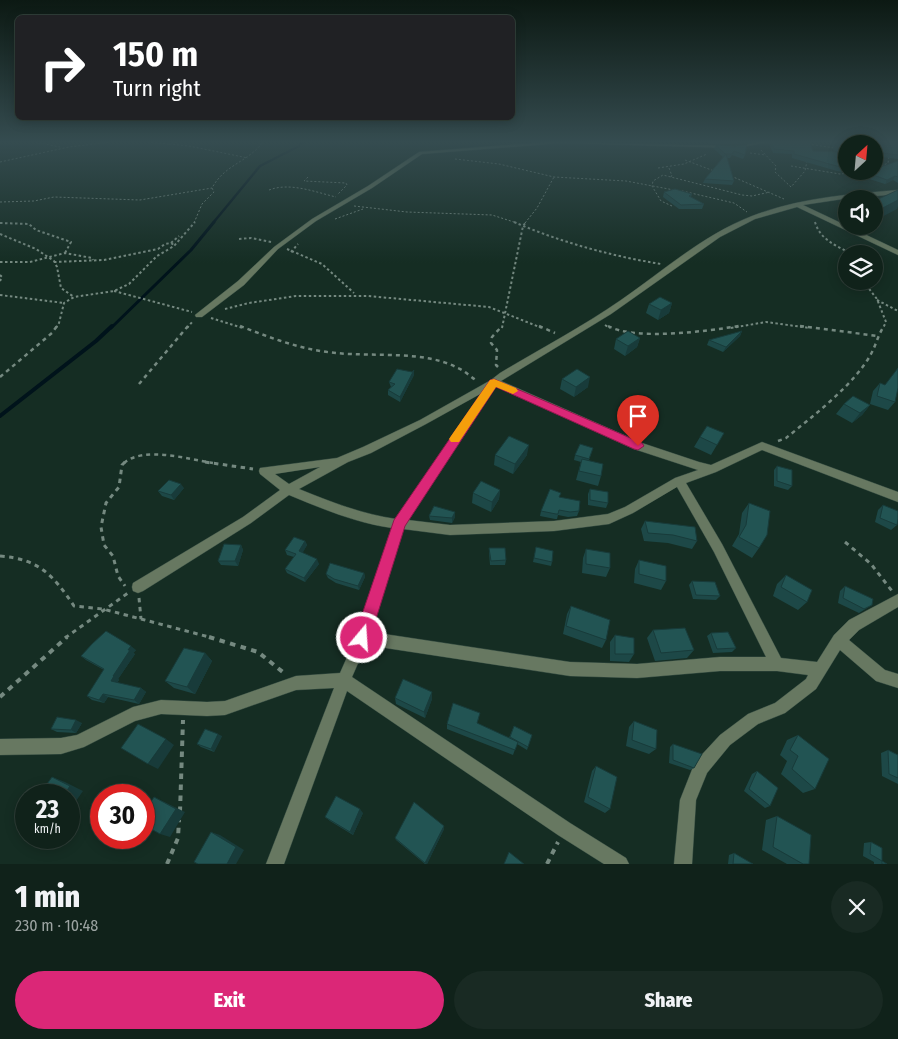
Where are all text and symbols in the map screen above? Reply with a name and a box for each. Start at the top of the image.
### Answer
text: 150 m [113,33,198,75]
icon: right [30,35,95,100]
text: Turn right [113,75,201,102]
north arrow [838,135,882,180]
map controls [838,135,883,290]
button: sound [838,190,883,235]
button: layers [838,245,883,290]
pin [617,395,659,446]
icon: arrive [624,402,652,430]
position arrow [335,611,387,663]
speed limit sign: 30 [90,784,155,849]
text: 23 [36,795,59,825]
text: km/h [34,822,61,836]
text: 1 min [15,879,80,915]
button: close [831,881,883,933]
text: 230 m · 10:48 [15,916,98,935]
button: Exit [15,971,444,1029]
button: Share [454,971,883,1029]

